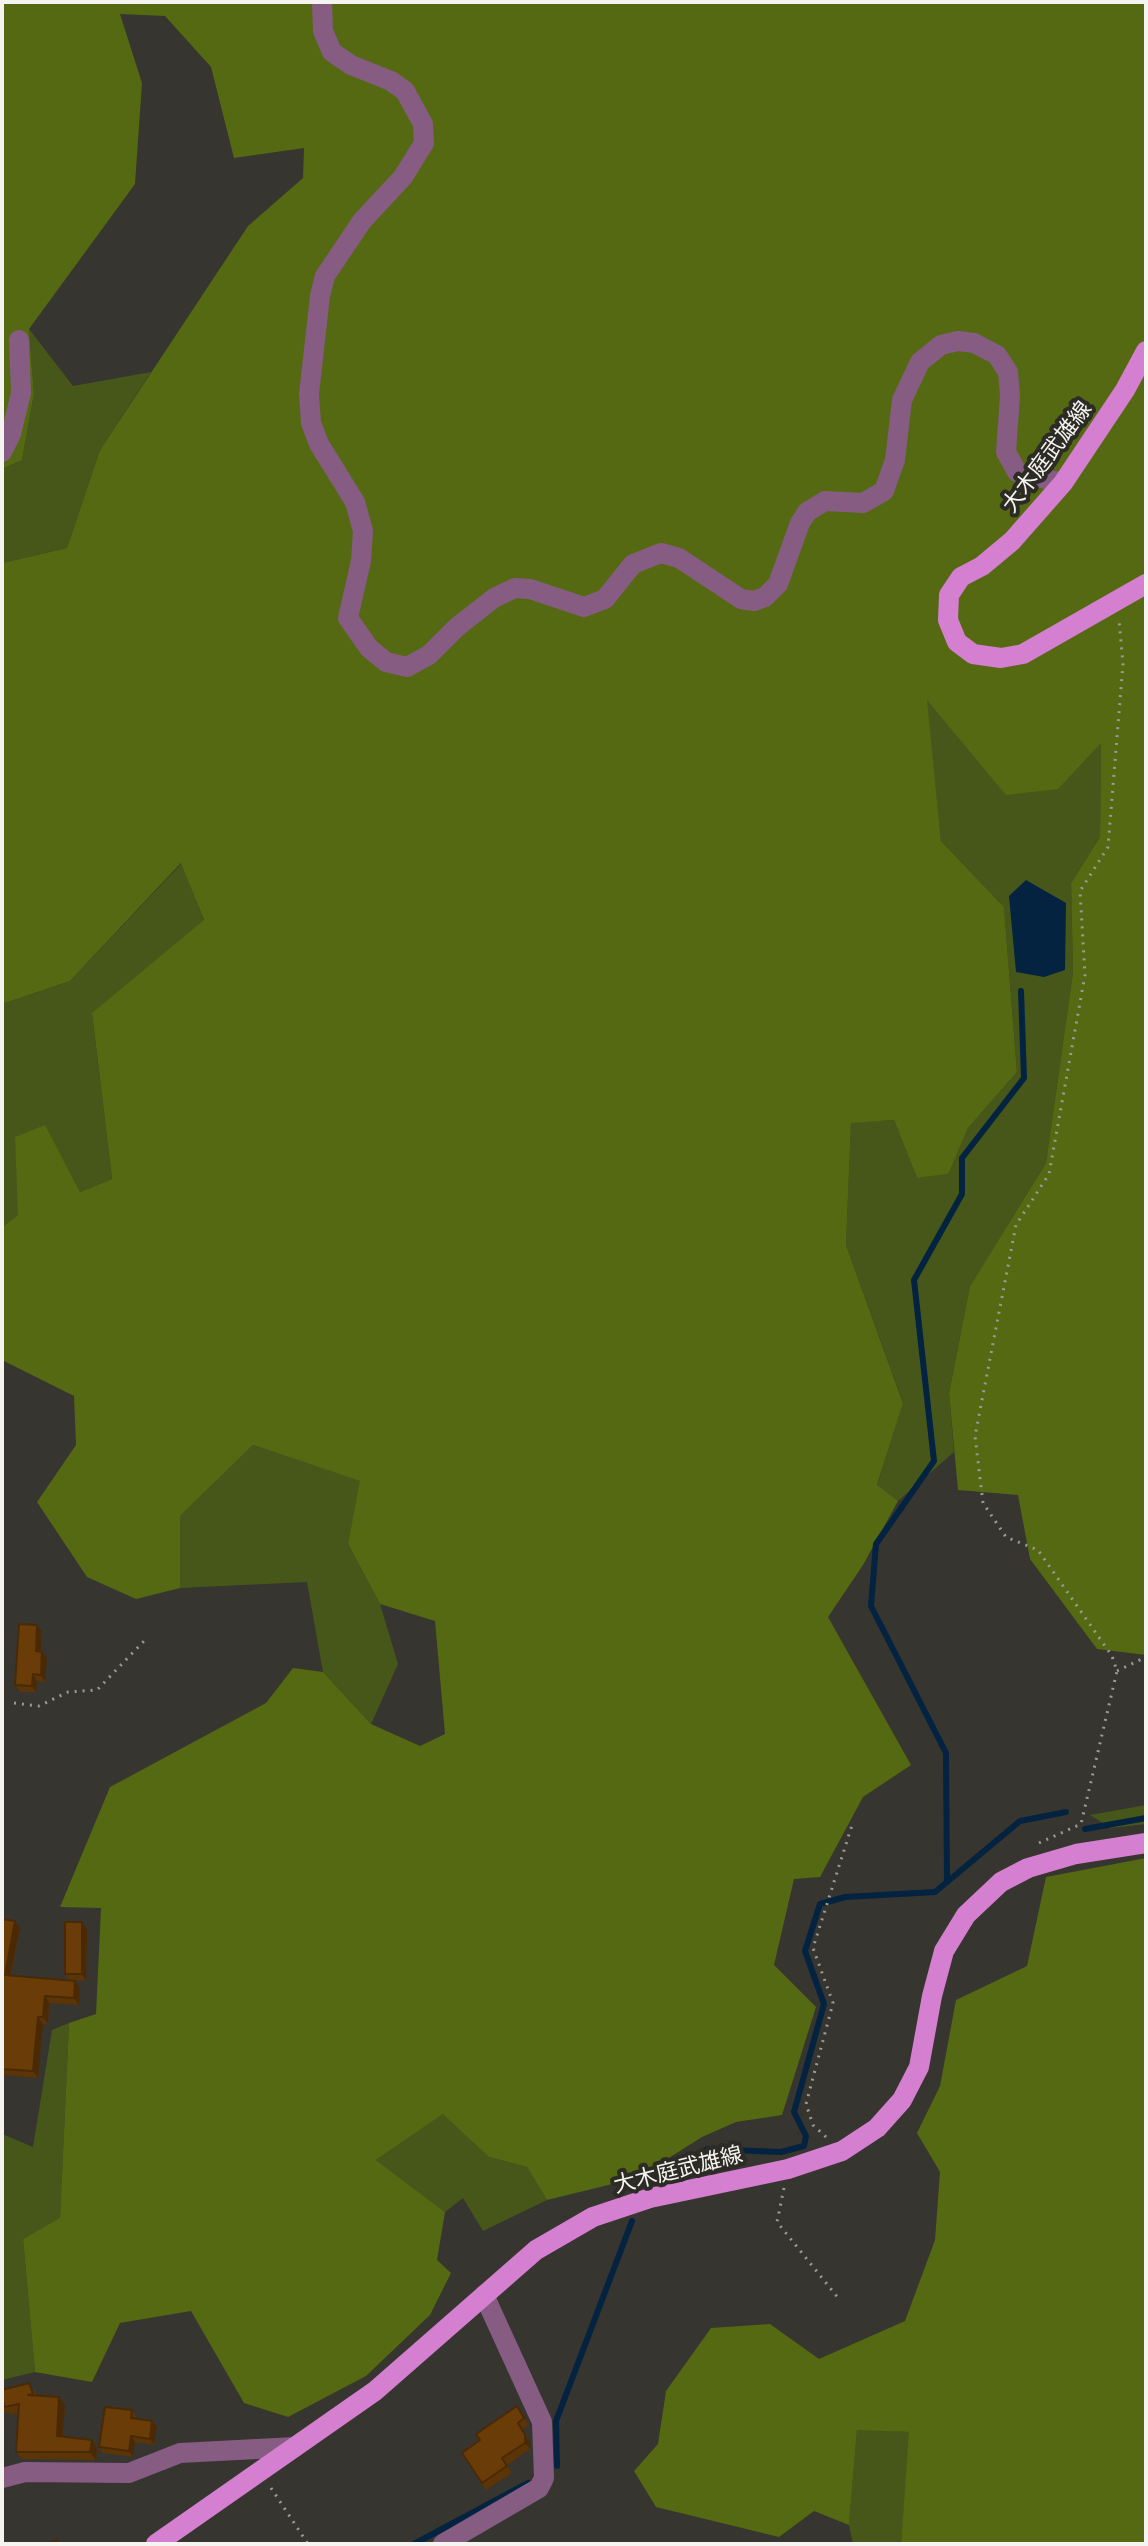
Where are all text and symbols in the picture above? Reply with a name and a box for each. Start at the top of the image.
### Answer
street label: 大木庭武雄線 [997,396,1097,518]
street label: 大木庭武雄線 [611,2141,745,2199]

